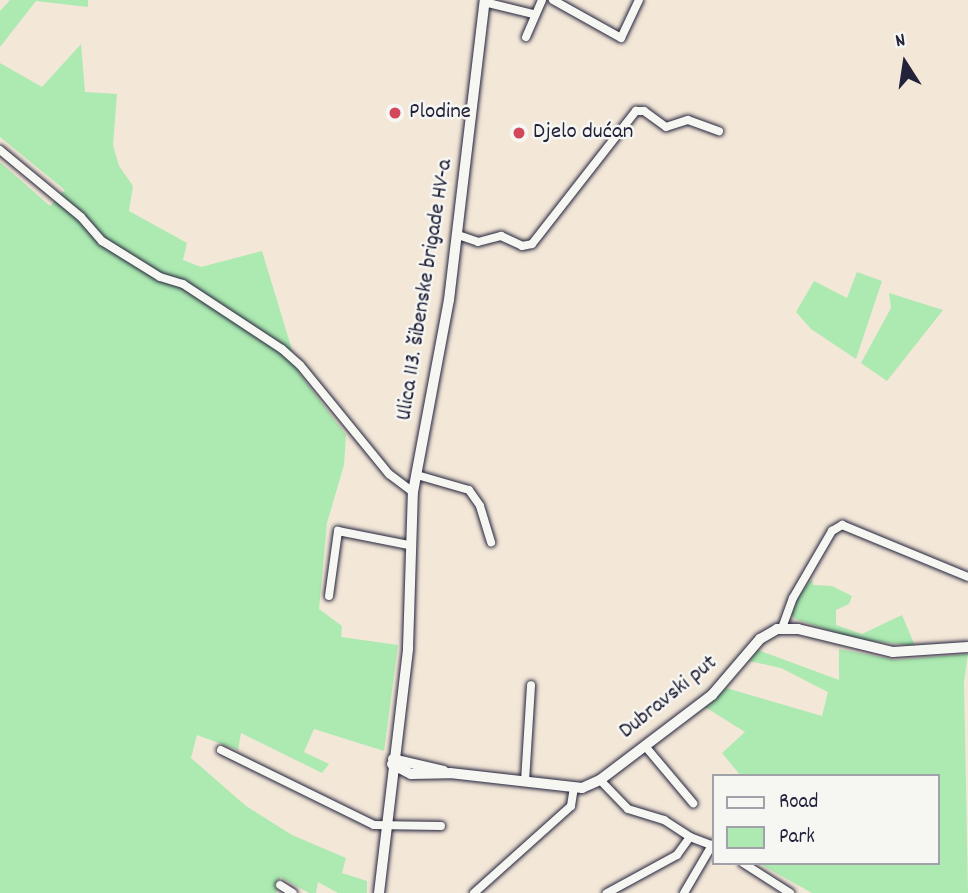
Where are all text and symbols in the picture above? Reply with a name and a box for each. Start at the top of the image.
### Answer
north arrow [870,28,940,98]
text: N [893,28,908,56]
place label: Plodine [409,99,471,127]
marker: Plodine [387,105,403,121]
place label: Djelo dućan [533,119,633,147]
marker: Djelo dućan [511,125,527,141]
street label: Ulica 113. šibenske brigade HV-a [392,157,460,423]
street label: Dubravski put [614,650,724,746]
legend [712,774,940,865]
text: Road [779,788,818,818]
text: Park [779,823,815,853]

